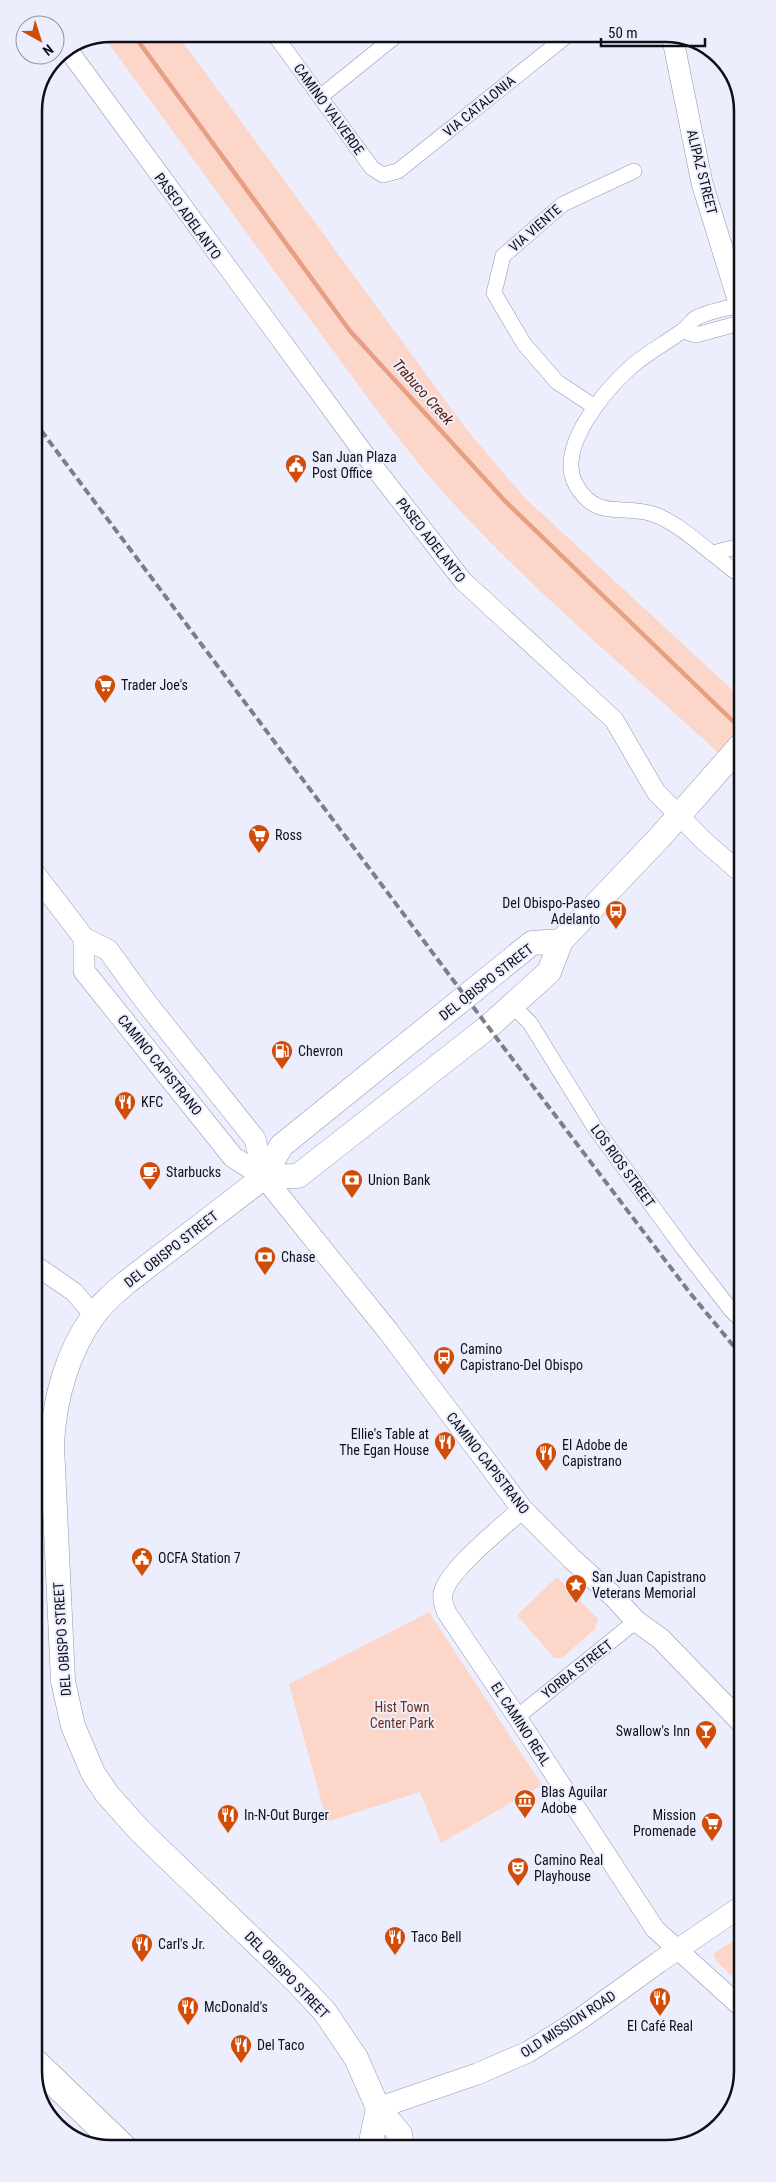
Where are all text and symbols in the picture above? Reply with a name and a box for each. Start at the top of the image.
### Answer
north arrow [15,15,65,65]
scale bar [601,15,705,47]
text: 50 m [608,24,638,42]
text: N [40,41,57,59]
street label: CAMINO VALVERDE [291,60,367,158]
street label: VIA CATALONIA [440,72,518,140]
street label: ALIPAZ STREET [684,128,720,216]
street label: PASEO ADELANTO [151,170,225,262]
street label: VIA VIENTE [506,201,564,255]
water label: Trabuco Creek [389,355,458,429]
place label: San Juan Plaza Post Office [312,449,397,481]
public building icon: San Juan Plaza Post Office [284,453,308,484]
street label: PASEO ADELANTO [393,495,469,585]
supermarket icon: Trader Joe's [93,673,117,704]
place label: Trader Joe's [121,677,188,693]
supermarket icon: Ross [247,823,271,854]
place label: Ross [275,827,302,843]
place label: Del Obispo-Paseo Adelanto [502,895,600,927]
bus stop icon: Del Obispo-Paseo Adelanto [604,899,628,930]
street label: DEL OBISPO STREET [436,940,536,1024]
street label: CAMINO CAPISTRANO [115,1011,205,1119]
fuel station icon: Chevron [270,1039,294,1070]
place label: Chevron [298,1043,343,1059]
restaurant icon: KFC [113,1090,137,1121]
place label: KFC [141,1094,163,1110]
street label: LOS RIOS STREET [588,1122,658,1210]
cafe icon: Starbucks [138,1160,162,1191]
place label: Starbucks [166,1164,221,1180]
bank icon: Union Bank [340,1168,364,1199]
place label: Union Bank [368,1172,431,1188]
street label: DEL OBISPO STREET [121,1207,221,1291]
bank icon: Chase [253,1245,277,1276]
place label: Chase [281,1249,316,1265]
place label: Camino Capistrano-Del Obispo [460,1341,583,1373]
bus stop icon: Camino Capistrano-Del Obispo [432,1345,456,1376]
street label: CAMINO CAPISTRANO [443,1409,533,1517]
place label: Ellie's Table at The Egan House [339,1426,429,1458]
restaurant icon: Ellie's Table at The Egan House [433,1430,457,1461]
place label: El Adobe de Capistrano [562,1437,628,1469]
restaurant icon: El Adobe de Capistrano [534,1441,558,1472]
public building icon: OCFA Station 7 [130,1546,154,1577]
place label: OCFA Station 7 [158,1550,241,1566]
place label: San Juan Capistrano Veterans Memorial [592,1569,706,1601]
place icon: San Juan Capistrano Veterans Memorial [564,1573,588,1604]
street label: DEL OBISPO STREET [50,1581,74,1697]
street label: YORBA STREET [538,1636,616,1702]
street label: EL CAMINO REAL [488,1679,554,1769]
park label: Hist Town Center Park [370,1699,435,1731]
bar icon: Swallow's Inn [694,1719,718,1750]
place label: Swallow's Inn [616,1723,690,1739]
place label: Blas Aguilar Adobe [541,1784,607,1816]
museum icon: Blas Aguilar Adobe [513,1788,537,1819]
restaurant icon: In-N-Out Burger [216,1803,240,1834]
place label: In-N-Out Burger [244,1807,329,1823]
place label: Mission Promenade [633,1807,696,1839]
supermarket icon: Mission Promenade [700,1811,724,1842]
place label: Camino Real Playhouse [534,1852,603,1884]
theatre icon: Camino Real Playhouse [506,1856,530,1887]
restaurant icon: Taco Bell [383,1925,407,1956]
street label: DEL OBISPO STREET [242,1928,332,2022]
place label: Taco Bell [411,1929,462,1945]
restaurant icon: Carl's Jr. [130,1932,154,1963]
place label: Carl's Jr. [158,1936,206,1952]
restaurant icon: El Café Real [648,1986,672,2017]
street label: OLD MISSION ROAD [517,1987,619,2061]
restaurant icon: McDonald's [176,1995,200,2026]
place label: McDonald's [204,1999,268,2015]
place label: El Café Real [627,2018,693,2034]
restaurant icon: Del Taco [229,2033,253,2064]
place label: Del Taco [257,2037,304,2053]

